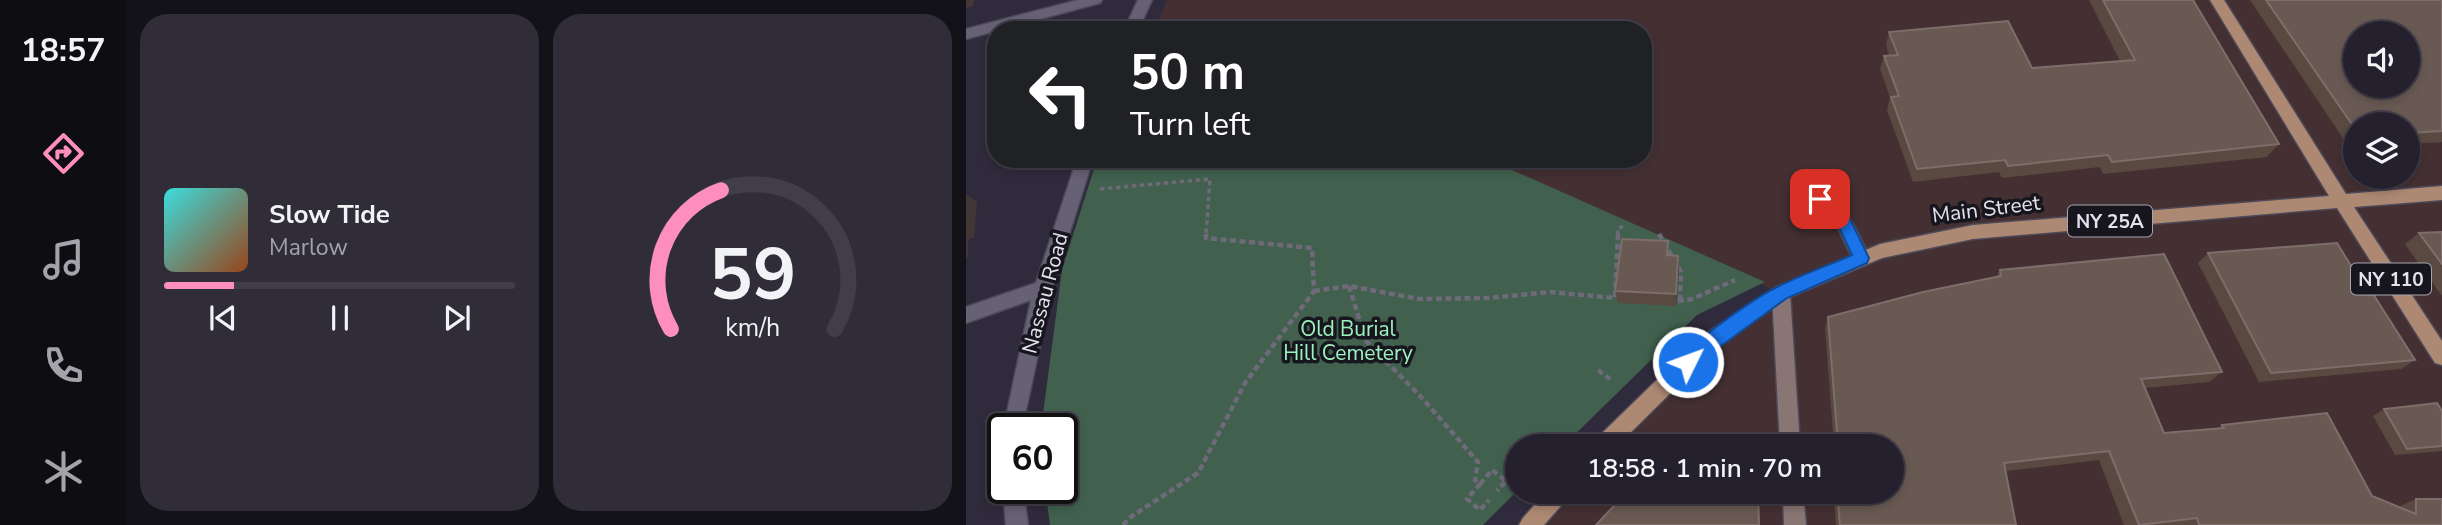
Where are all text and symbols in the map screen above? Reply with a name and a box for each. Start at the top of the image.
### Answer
map controls [2343,21,2420,189]
button: sound [2343,21,2420,98]
text: 18:57 [21,29,105,72]
text: 50 m [1130,39,1245,106]
icon: left [1015,49,1106,140]
text: Turn left [1130,103,1250,146]
button: layers [2343,112,2420,189]
icon: directions [39,129,88,178]
pin [1790,169,1850,229]
icon: arrive [1801,180,1839,218]
street label: Main Street [1930,188,2042,230]
text: Slow Tide [269,197,390,232]
road number: NY 25A [2068,206,2152,236]
text: 59 [709,225,796,325]
street label: Nassau Road [1015,229,1075,357]
text: Marlow [269,232,348,263]
icon: music [39,235,88,284]
road number: NY 110 [2351,264,2431,294]
icon: previous [204,299,242,337]
icon: pause [321,299,359,337]
icon: next [438,299,476,337]
text: km/h [725,310,780,344]
park label: Old Burial Hill Cemetery [1283,315,1413,367]
position arrow [1651,325,1725,399]
icon: phone [39,341,88,390]
speed limit sign: 60 [987,413,1078,504]
icon: climate [39,447,88,496]
text: 18:58 · 1 min · 70 m [1587,451,1822,486]

